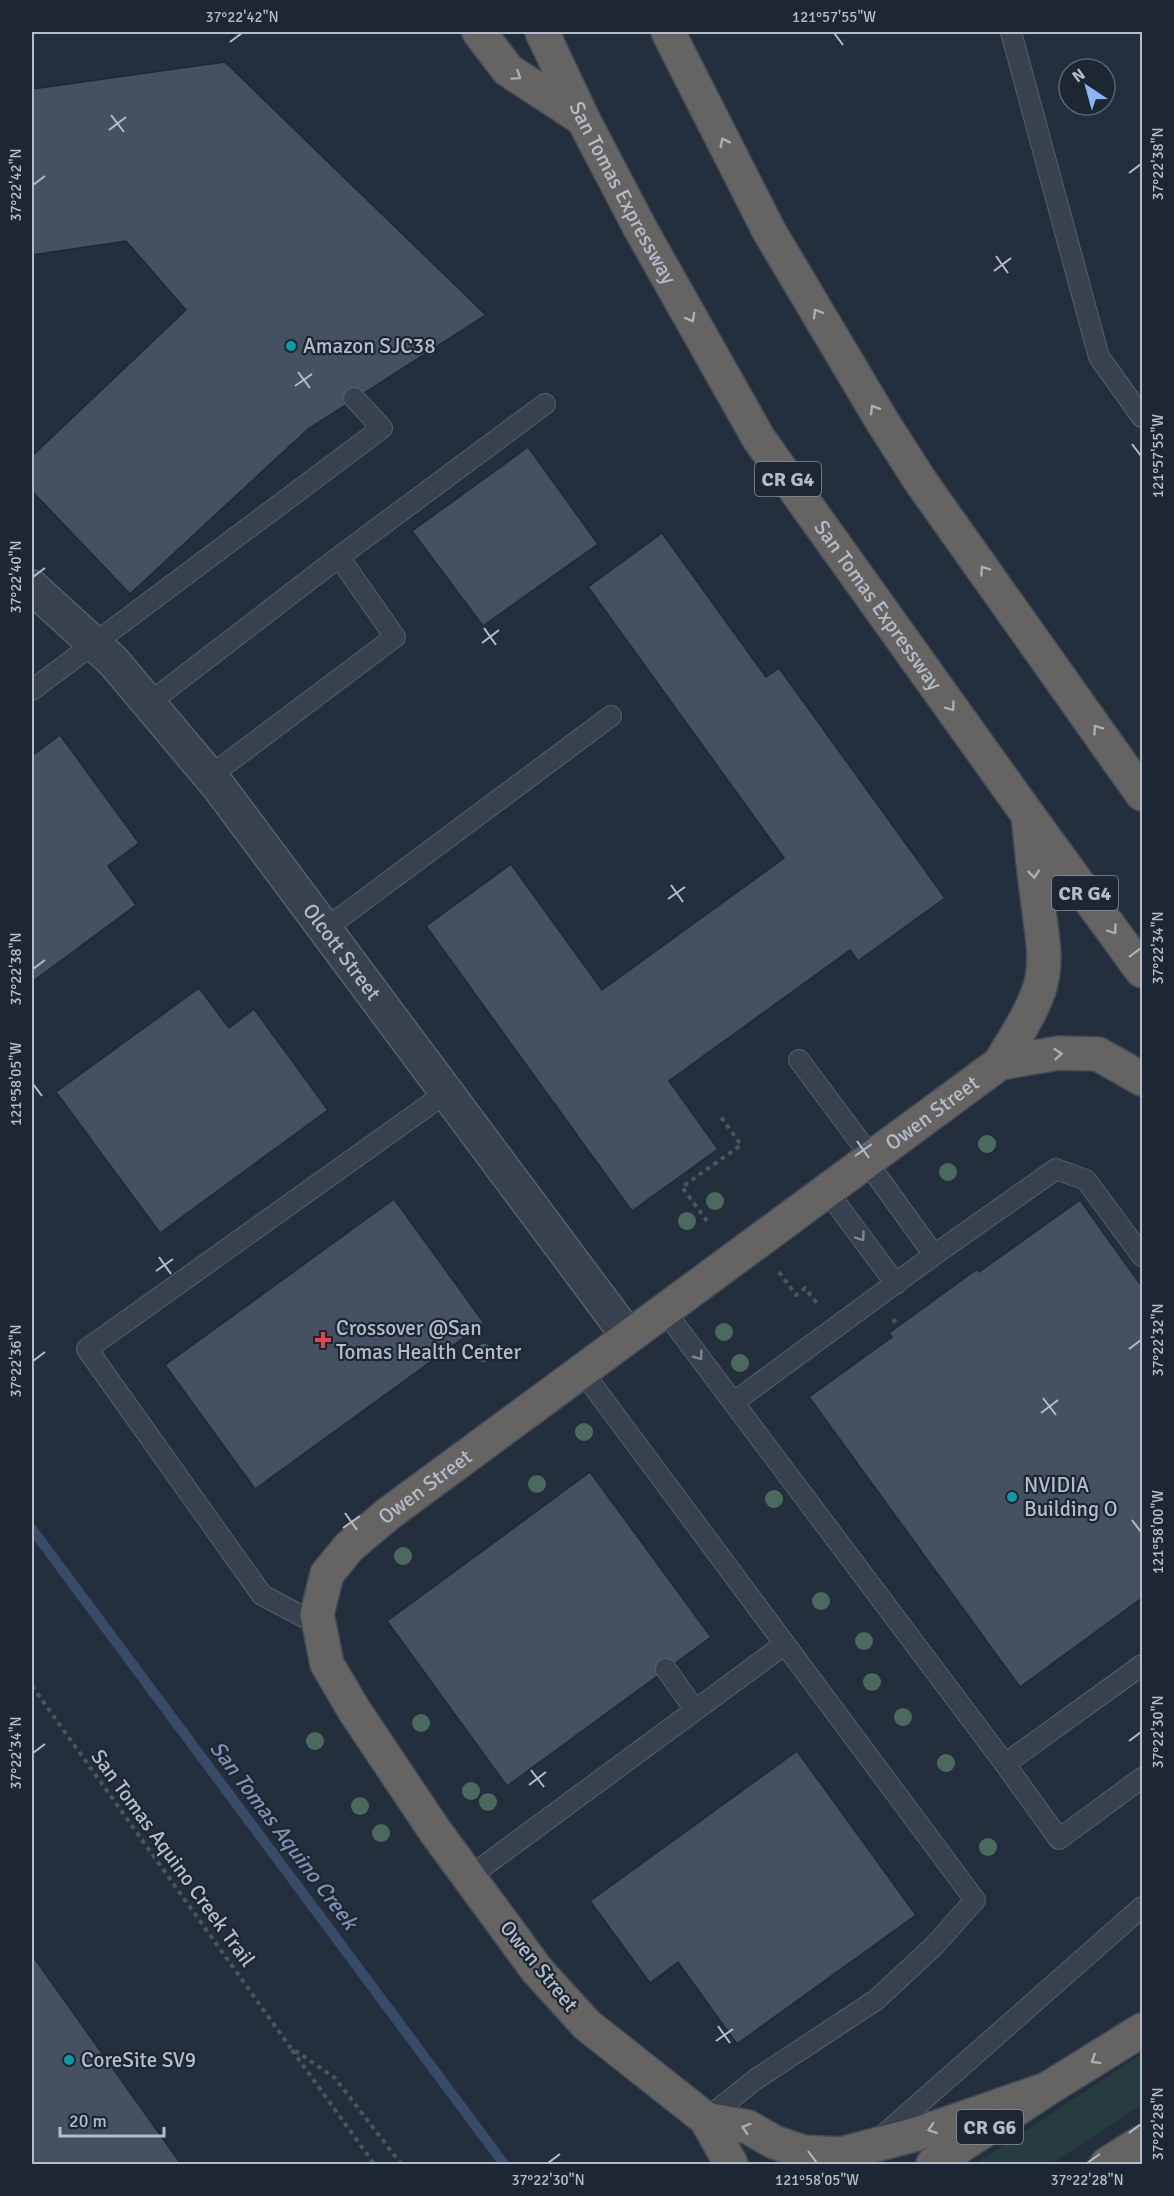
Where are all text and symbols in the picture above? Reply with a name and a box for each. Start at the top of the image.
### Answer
text: 37°22'42"N [205,8,279,26]
text: 121°57'55"W [792,8,876,26]
north arrow [1057,57,1117,117]
text: N [1068,64,1089,87]
one-way arrow [510,69,521,80]
street label: San Tomas Expressway [564,97,682,289]
text: 37°22'38"N [1149,127,1167,201]
one-way arrow [720,137,731,148]
text: 37°22'42"N [7,148,25,222]
one-way arrow [813,309,825,319]
one-way arrow [684,312,695,322]
place label: Amazon SJC38 [303,333,436,359]
marker: Amazon SJC38 [284,339,298,353]
one-way arrow [870,405,881,415]
text: 121°57'55"W [1149,414,1167,498]
road number: CR G4 [755,462,821,496]
street label: San Tomas Expressway [808,515,948,696]
text: 37°22'40"N [7,540,25,614]
one-way arrow [980,565,991,576]
one-way arrow [944,700,955,711]
one-way arrow [1093,724,1104,735]
one-way arrow [1028,869,1040,878]
road number: CR G4 [1052,876,1118,910]
street label: Olcott Street [297,898,386,1006]
text: 37°22'34"N [1149,911,1167,985]
one-way arrow [1105,924,1116,935]
text: 37°22'38"N [7,932,25,1006]
text: 121°58'05"W [7,1042,25,1126]
one-way arrow [1053,1048,1062,1061]
street label: Owen Street [880,1070,984,1156]
one-way arrow [854,1231,865,1242]
text: 37°22'32"N [1149,1303,1167,1377]
place label: Crossover @San Tomas Health Center [336,1315,521,1365]
text: 37°22'36"N [7,1324,25,1398]
marker: Crossover @San Tomas Health Center [314,1331,332,1349]
one-way arrow [691,1350,702,1361]
street label: Owen Street [373,1444,477,1530]
place label: NVIDIA Building O [1024,1472,1118,1522]
marker: NVIDIA Building O [1005,1490,1019,1504]
text: 121°58'00"W [1149,1490,1167,1574]
text: 37°22'30"N [1149,1695,1167,1769]
text: 37°22'34"N [7,1716,25,1790]
water label: San Tomas Aquino Creek [204,1735,365,1936]
street label: San Tomas Aquino Creek Trail [85,1744,261,1972]
street label: Owen Street [494,1915,584,2017]
place label: CoreSite SV9 [81,2047,196,2073]
one-way arrow [1090,2052,1101,2063]
marker: CoreSite SV9 [62,2053,76,2067]
text: 37°22'28"N [1149,2087,1167,2161]
scale bar [60,2100,164,2138]
text: 20 m [69,2110,107,2132]
road number: CR G6 [957,2110,1023,2144]
one-way arrow [927,2121,937,2134]
one-way arrow [741,2123,751,2135]
text: 37°22'30"N [511,2171,585,2189]
text: 121°58'05"W [775,2171,859,2189]
text: 37°22'28"N [1050,2171,1124,2189]

